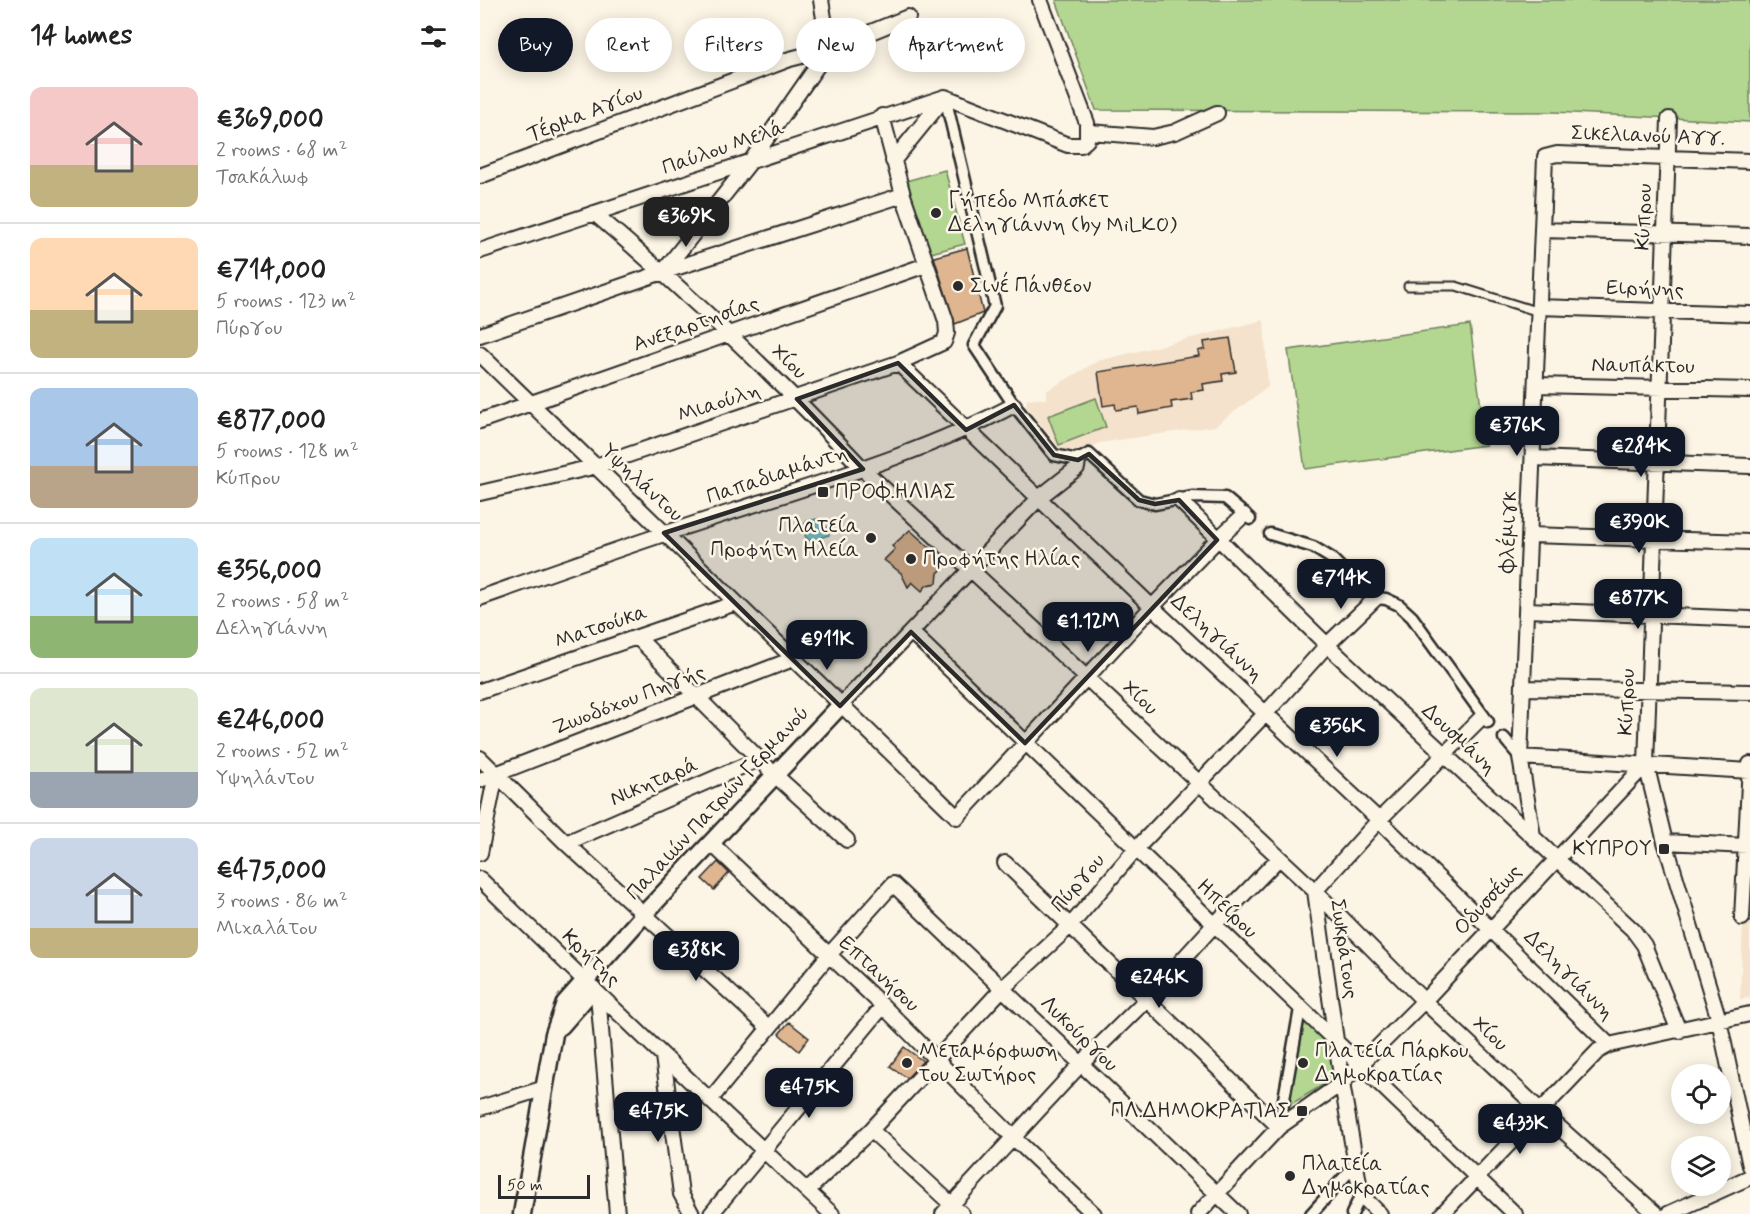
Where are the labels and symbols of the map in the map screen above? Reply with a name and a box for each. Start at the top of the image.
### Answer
street label: Τέρμα Αγίου [523,78,647,149]
street label: Παύλου Μελά [658,114,788,182]
street label: Σικελιανού Αγγ. [1570,119,1726,153]
street label: Κύπρου [1629,183,1659,251]
place label: Γήπεδο Μπάσκετ Δεληγιάννη (by MiLKO) [948,187,1178,239]
pin: €369K [644,197,728,248]
marker: Γήπεδο Μπάσκετ Δεληγιάννη (by MiLKO) [929,206,943,220]
place label: Σινέ Πάνθεον [970,271,1091,300]
street label: Ειρήνης [1606,274,1684,304]
marker: Σινέ Πάνθεον [951,279,965,293]
street label: Ανεξαρτησίας [629,289,763,359]
street label: Χίου [765,338,813,386]
street label: Ναυπάκτου [1591,351,1695,381]
street label: Μιαούλη [674,376,764,430]
pin: €376K [1475,406,1559,457]
pin: €284K [1599,427,1683,478]
street label: Υψηλάντου [595,438,689,528]
street label: Παπαδιαμάντη [703,439,851,511]
place label: ΠΡΟΦ.ΗΛΙΑΣ [835,478,956,506]
marker: ΠΡΟΦ.ΗΛΙΑΣ [816,485,830,499]
street label: Φλέμιγκ [1493,490,1524,574]
pin: €390K [1597,503,1681,554]
place label: Πλατεία Προφήτη Ηλεία [710,512,859,564]
marker: Πλατεία Προφήτη Ηλεία [864,531,878,545]
place label: Προφήτης Ηλίας [923,545,1080,573]
marker: Προφήτης Ηλίας [904,552,918,566]
pin: €714K [1299,559,1383,610]
pin: €877K [1596,579,1680,630]
street label: Δεληγιάννη [1165,588,1269,688]
street label: Ματσούκα [551,598,651,656]
pin: €1.12M [1039,602,1137,653]
pin: €911K [785,620,869,671]
street label: Ζωοδόχου Πηγής [549,658,709,742]
street label: Κύπρου [1612,668,1642,736]
street label: Χίου [1116,674,1164,722]
street label: Δουσμάνη [1416,697,1502,781]
street label: Παλαιών Πατρών Γερμανού [620,700,816,906]
pin: €356K [1295,707,1379,758]
street label: Νικηταρά [606,751,702,813]
place label: ΚΥΠΡΟΥ [1572,835,1652,863]
marker: ΚΥΠΡΟΥ [1657,842,1671,856]
street label: Πύργου [1045,848,1111,918]
street label: Οδυσσέως [1447,858,1528,942]
street label: Ηπείρου [1190,873,1264,945]
street label: Σωκράτους [1323,897,1365,1001]
street label: Κρήτης [555,923,627,993]
street label: Δεληγιάννη [1518,924,1620,1026]
street label: Επτανήσου [833,929,925,1019]
pin: €388K [654,931,738,982]
pin: €246K [1117,958,1201,1009]
street label: Λυκούργου [1034,990,1124,1078]
street label: Χίου [1466,1010,1514,1058]
place label: Μεταμόρφωση του Σωτήρος [918,1037,1058,1089]
place label: Πλατεία Πάρκου Δημοκρατίας [1315,1037,1468,1089]
marker: Μεταμόρφωση του Σωτήρος [900,1056,914,1070]
marker: Πλατεία Πάρκου Δημοκρατίας [1296,1056,1310,1070]
pin: €475K [767,1068,851,1119]
pin: €475K [616,1092,700,1143]
place label: ΠΛ.ΔΗΜΟΚΡΑΤΙΑΣ [1111,1097,1290,1125]
marker: ΠΛ.ΔΗΜΟΚΡΑΤΙΑΣ [1295,1104,1309,1118]
pin: €433K [1478,1104,1562,1155]
place label: Πλατεία Δημοκρατίας [1302,1150,1430,1202]
marker: Πλατεία Δημοκρατίας [1283,1169,1297,1183]
scale bar [498,1172,590,1200]

